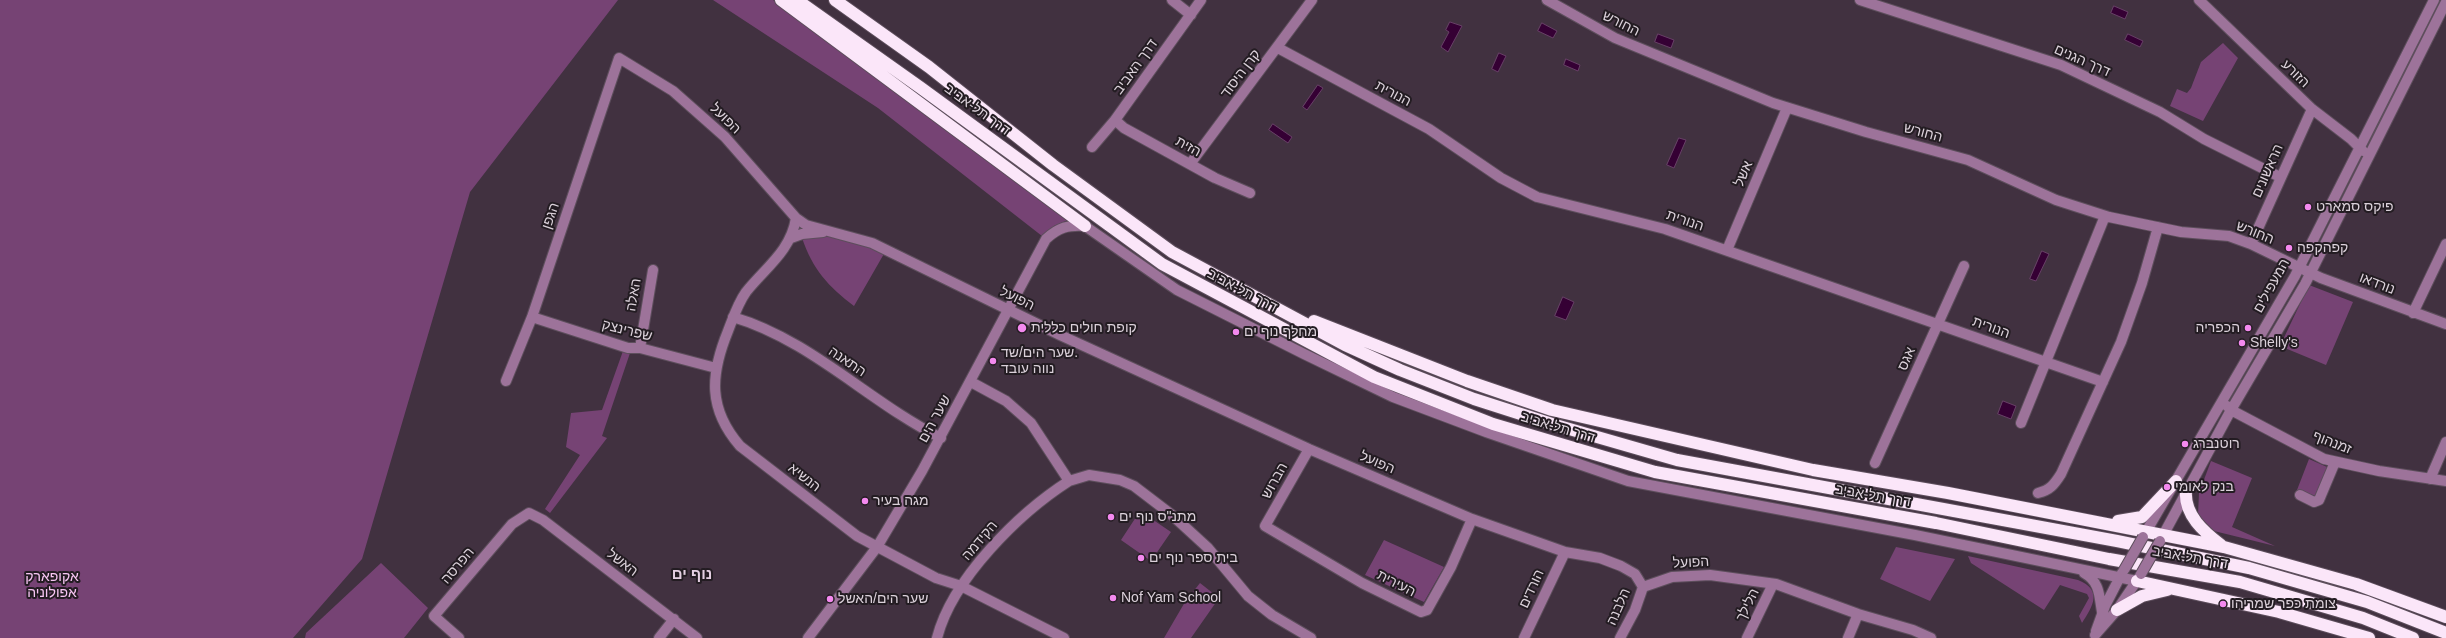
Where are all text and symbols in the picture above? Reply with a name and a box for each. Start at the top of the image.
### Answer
street label: החורש [1600,8,1642,40]
street label: דרך האביב [1110,36,1162,98]
street label: דרך הגנים [2052,41,2112,81]
street label: קרן היסוד [1217,47,1265,101]
street label: הזורע [2277,57,2313,91]
street label: הנורית [1372,78,1414,110]
street label: דרך תל-אביב [941,81,1013,139]
street label: הפועל [706,100,744,138]
street label: החורש [1902,120,1944,146]
street label: הזית [1172,133,1204,161]
street label: הראשונים [2249,142,2287,200]
street label: אשל [1731,159,1757,189]
place label: פיקס סמארט [2316,199,2394,215]
street label: הגפן [539,201,563,231]
marker: פיקס סמארט [2303,202,2313,212]
street label: הנורית [1664,207,1706,235]
street label: החורש [2234,218,2276,248]
place label: קפהקפה [2297,240,2348,256]
marker: קפהקפה [2284,243,2294,253]
street label: המעפילים [2250,256,2294,316]
street label: דרך תל-אביב [1204,266,1280,316]
street label: נורדאו [2357,270,2397,298]
street label: האלה [623,277,645,313]
street label: הפועל [997,283,1037,315]
street label: הנורית [1970,314,2012,342]
street label: שפרינצק [600,317,654,345]
place label: קופת חולים כללית [1031,320,1137,336]
place label: הכפריה [2196,320,2240,336]
marker: קופת חולים כללית [1016,322,1028,334]
marker: הכפריה [2243,323,2253,333]
place label: מחלף נוף ים [1244,324,1317,340]
marker: מחלף נוף ים [1231,327,1241,337]
place label: Shelly's [2250,335,2298,351]
marker: Shelly's [2237,338,2247,348]
street label: התאנה [825,343,869,381]
place label: שער הים/שד. נווה עובד [1001,345,1078,378]
street label: אגס [1894,345,1920,373]
marker: שער הים/שד. נווה עובד [988,356,998,366]
street label: שער הים [915,392,955,446]
street label: דרך תל-אביב [1519,409,1597,447]
street label: זמנהוף [2310,428,2354,458]
place label: רוטנברג [2193,436,2240,452]
marker: רוטנברג [2180,439,2190,449]
street label: הפועל [1357,448,1397,478]
street label: הנשיא [784,460,824,496]
street label: הברוש [1258,460,1292,502]
place label: בנק לאומי [2175,479,2234,495]
street label: דרך תל-אביב [1834,481,1912,511]
marker: בנק לאומי [2162,482,2172,492]
place label: מגה בעיר [873,493,929,509]
marker: מגה בעיר [860,496,870,506]
place label: מתנ"ס נוף ים [1119,509,1196,525]
marker: מתנ"ס נוף ים [1106,512,1116,522]
street label: הקידמה [959,518,1001,564]
street label: דרך תל-אביב [2151,543,2229,573]
street label: הפרסה [438,544,478,588]
street label: האשל [603,546,641,580]
place label: בית ספר נוף ים [1149,550,1238,566]
marker: בית ספר נוף ים [1136,553,1146,563]
street label: הפועל [1672,554,1710,572]
district label: נוף ים [672,566,712,584]
street label: העירית [1374,567,1418,601]
street label: הורדים [1516,567,1548,611]
park label: אקופארק אפולוניה [25,569,79,602]
street label: הלבנה [1603,586,1635,628]
street label: הלילך [1733,586,1763,624]
place label: Nof Yam School [1121,590,1221,606]
place label: שער הים/האשל [838,591,928,607]
marker: Nof Yam School [1108,593,1118,603]
marker: שער הים/האשל [825,594,835,604]
place label: צומת כפר שמריהו [2231,596,2336,612]
marker: צומת כפר שמריהו [2218,599,2228,609]

